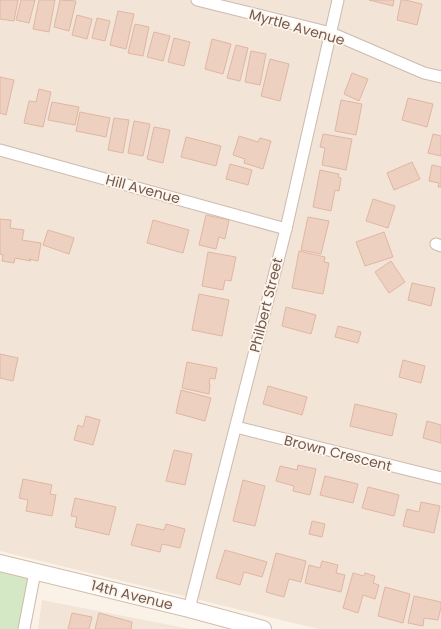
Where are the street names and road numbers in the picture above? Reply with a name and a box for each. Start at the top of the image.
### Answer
street label: Myrtle Avenue [247,4,347,50]
street label: Hill Avenue [104,169,183,209]
street label: Philbert Street [245,255,287,355]
street label: Brown Crescent [282,430,394,476]
street label: 14th Avenue [89,575,175,615]

